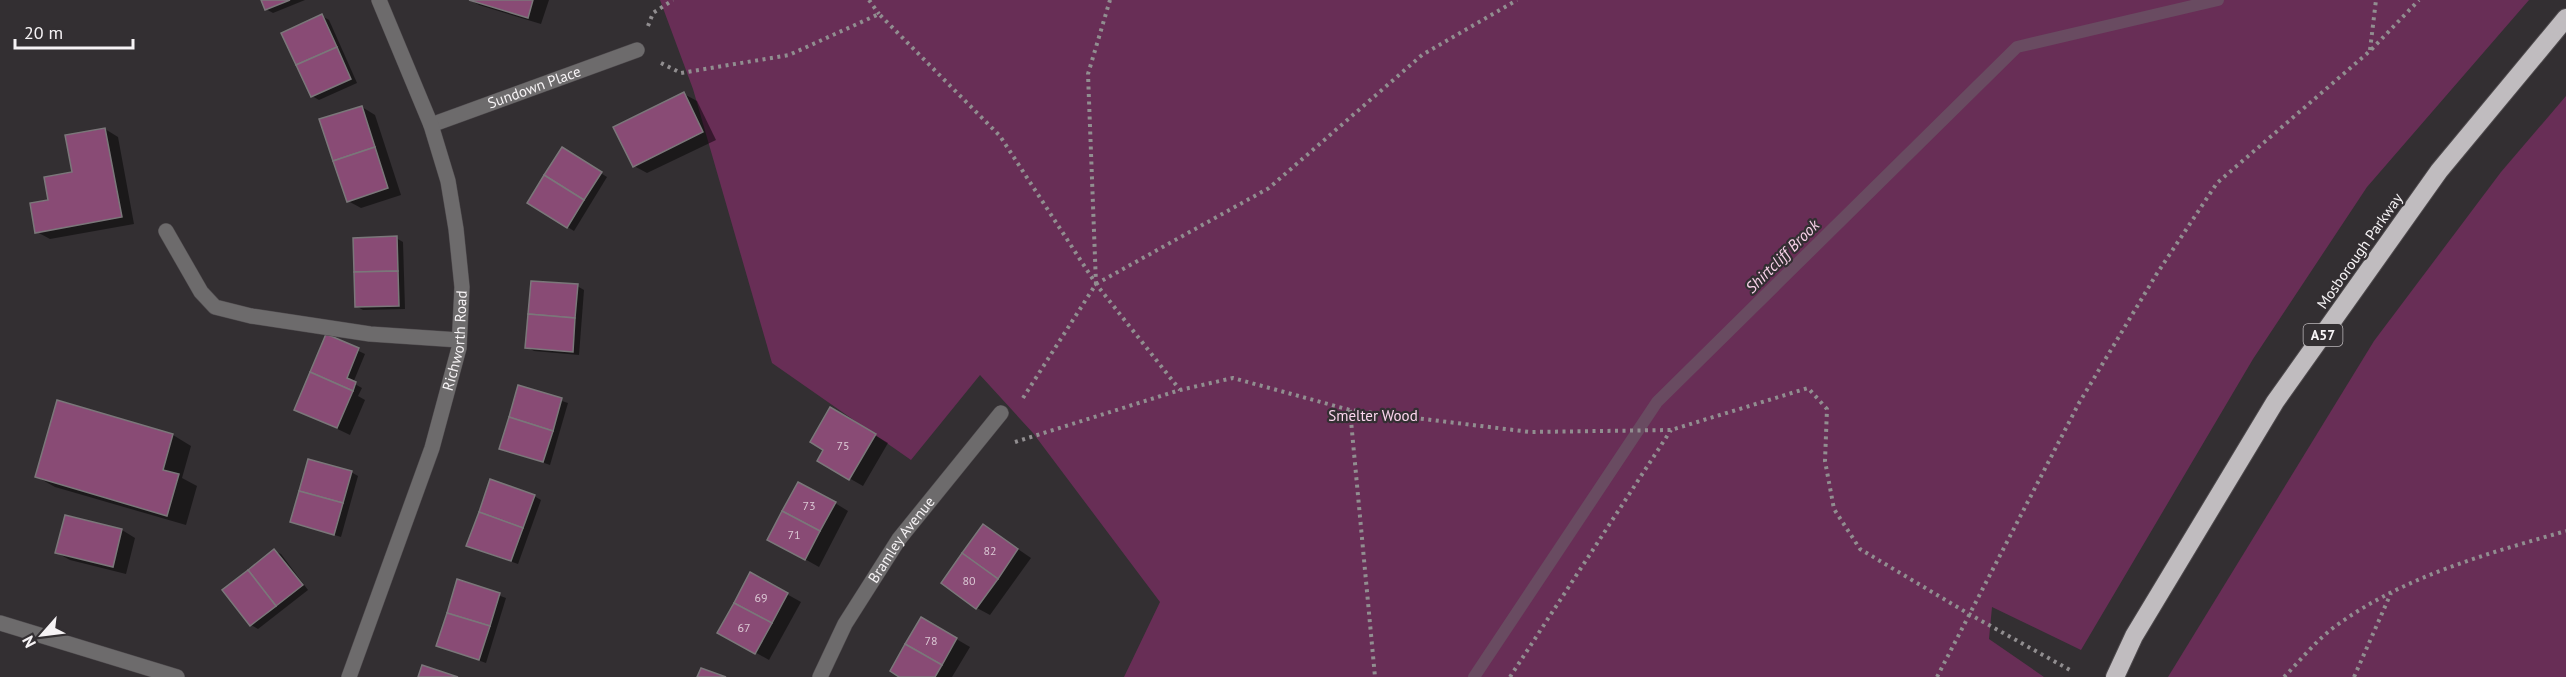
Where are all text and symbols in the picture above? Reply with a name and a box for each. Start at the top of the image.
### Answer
scale bar [15,12,134,50]
text: 20 m [24,21,63,44]
street label: Sundown Place [485,61,583,113]
street label: Mosborough Parkway [2313,189,2407,312]
water label: Shirtcliff Brook [1741,214,1824,297]
street label: Richworth Road [438,290,471,393]
road number: A57 [2304,324,2342,346]
park label: Smelter Wood [1328,406,1418,425]
house number: 75 [836,438,850,453]
street label: Bramley Avenue [864,492,939,586]
house number: 73 [802,498,816,513]
house number: 71 [787,527,801,542]
house number: 82 [983,543,997,558]
house number: 80 [962,573,976,588]
house number: 69 [754,590,768,605]
north arrow [12,605,72,665]
house number: 67 [737,620,751,635]
text: N [17,633,40,651]
house number: 78 [924,633,938,648]

